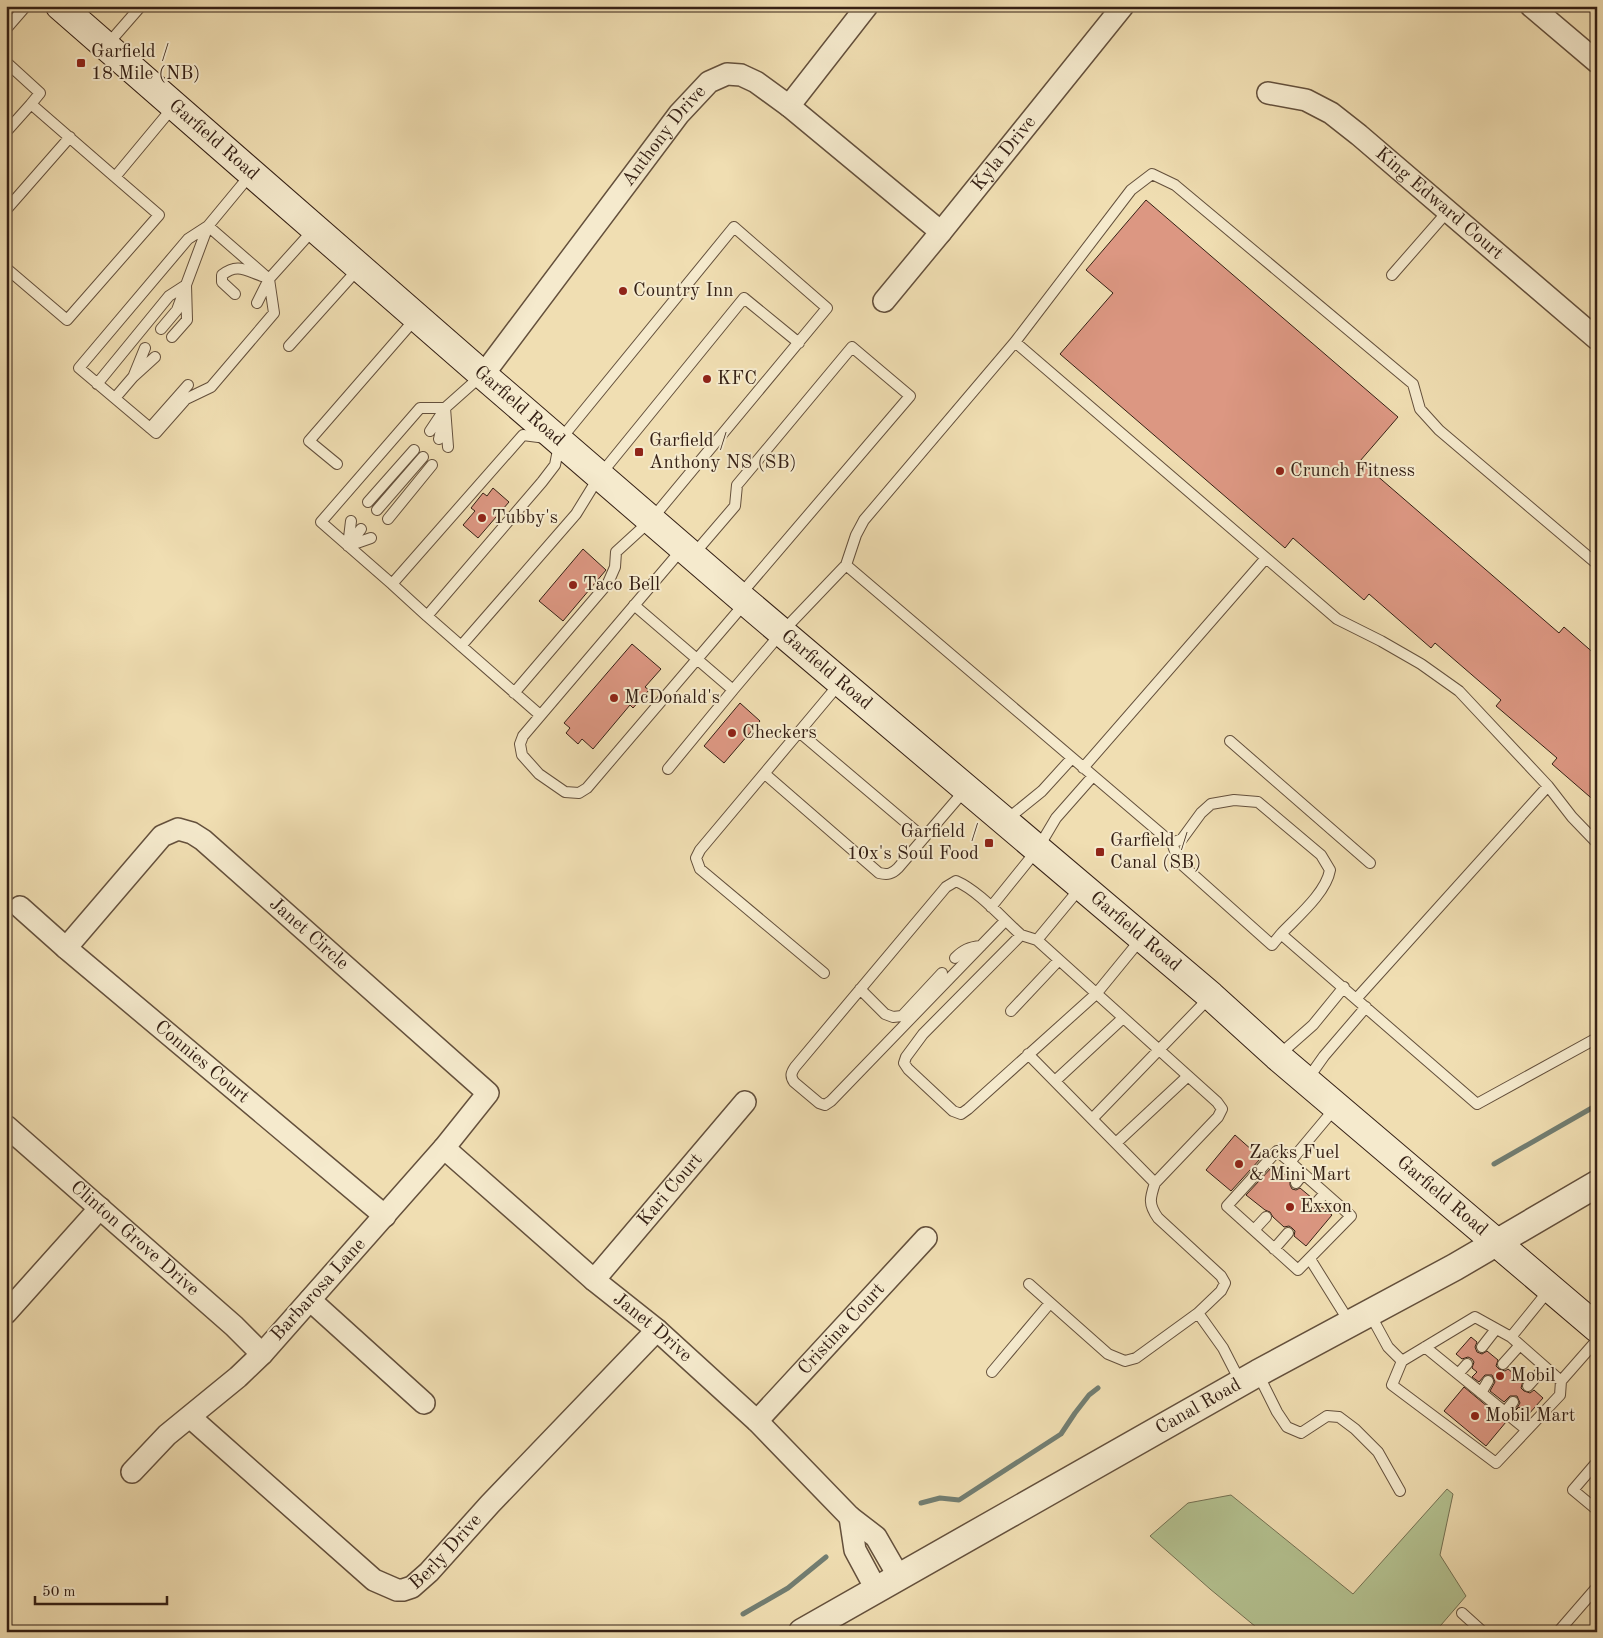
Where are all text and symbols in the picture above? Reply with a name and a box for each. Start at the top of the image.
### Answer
place label: Garfield / 18 Mile (NB) [91,43,200,84]
marker: Garfield / 18 Mile (NB) [75,57,87,69]
street label: Anthony Drive [619,82,710,190]
street label: Garfield Road [165,96,262,184]
street label: Kyla Drive [968,113,1040,195]
street label: King Edward Court [1372,144,1507,264]
place label: Country Inn [633,282,733,301]
marker: Country Inn [617,285,629,297]
street label: Garfield Road [470,362,568,450]
place label: KFC [717,370,757,389]
marker: KFC [701,373,713,385]
place label: Garfield / Anthony NS (SB) [649,432,797,473]
marker: Garfield / Anthony NS (SB) [633,446,645,458]
place label: Crunch Fitness [1290,462,1415,481]
marker: Crunch Fitness [1274,465,1286,477]
place label: Tubby's [492,509,558,528]
marker: Tubby's [476,512,488,524]
place label: Taco Bell [583,576,660,595]
marker: Taco Bell [567,579,579,591]
street label: Garfield Road [777,626,875,714]
place label: McDonald's [624,689,720,708]
marker: McDonald's [608,692,620,704]
place label: Checkers [742,724,817,743]
marker: Checkers [726,727,738,739]
place label: Garfield / 10x's Soul Food [847,823,979,864]
place label: Garfield / Canal (SB) [1110,832,1201,873]
marker: Garfield / 10x's Soul Food [983,837,995,849]
marker: Garfield / Canal (SB) [1094,846,1106,858]
street label: Garfield Road [1086,888,1184,976]
street label: Janet Circle [266,894,352,974]
street label: Connies Court [151,1017,253,1107]
place label: Zacks Fuel & Mini Mart [1249,1144,1351,1185]
street label: Kari Court [634,1150,706,1230]
street label: Garfield Road [1393,1153,1491,1240]
marker: Zacks Fuel & Mini Mart [1233,1158,1245,1170]
street label: Clinton Grove Drive [67,1178,202,1300]
place label: Exxon [1300,1198,1352,1217]
marker: Exxon [1284,1201,1296,1213]
street label: Barbarosa Lane [268,1235,370,1345]
street label: Cristina Court [795,1280,889,1379]
street label: Janet Drive [609,1289,695,1366]
place label: Mobil [1510,1367,1555,1386]
marker: Mobil [1494,1370,1506,1382]
street label: Canal Road [1153,1375,1244,1438]
place label: Mobil Mart [1485,1407,1575,1426]
marker: Mobil Mart [1469,1410,1481,1422]
street label: Berly Drive [406,1511,485,1594]
scale bar [35,1573,168,1605]
text: 50 m [42,1585,76,1600]

